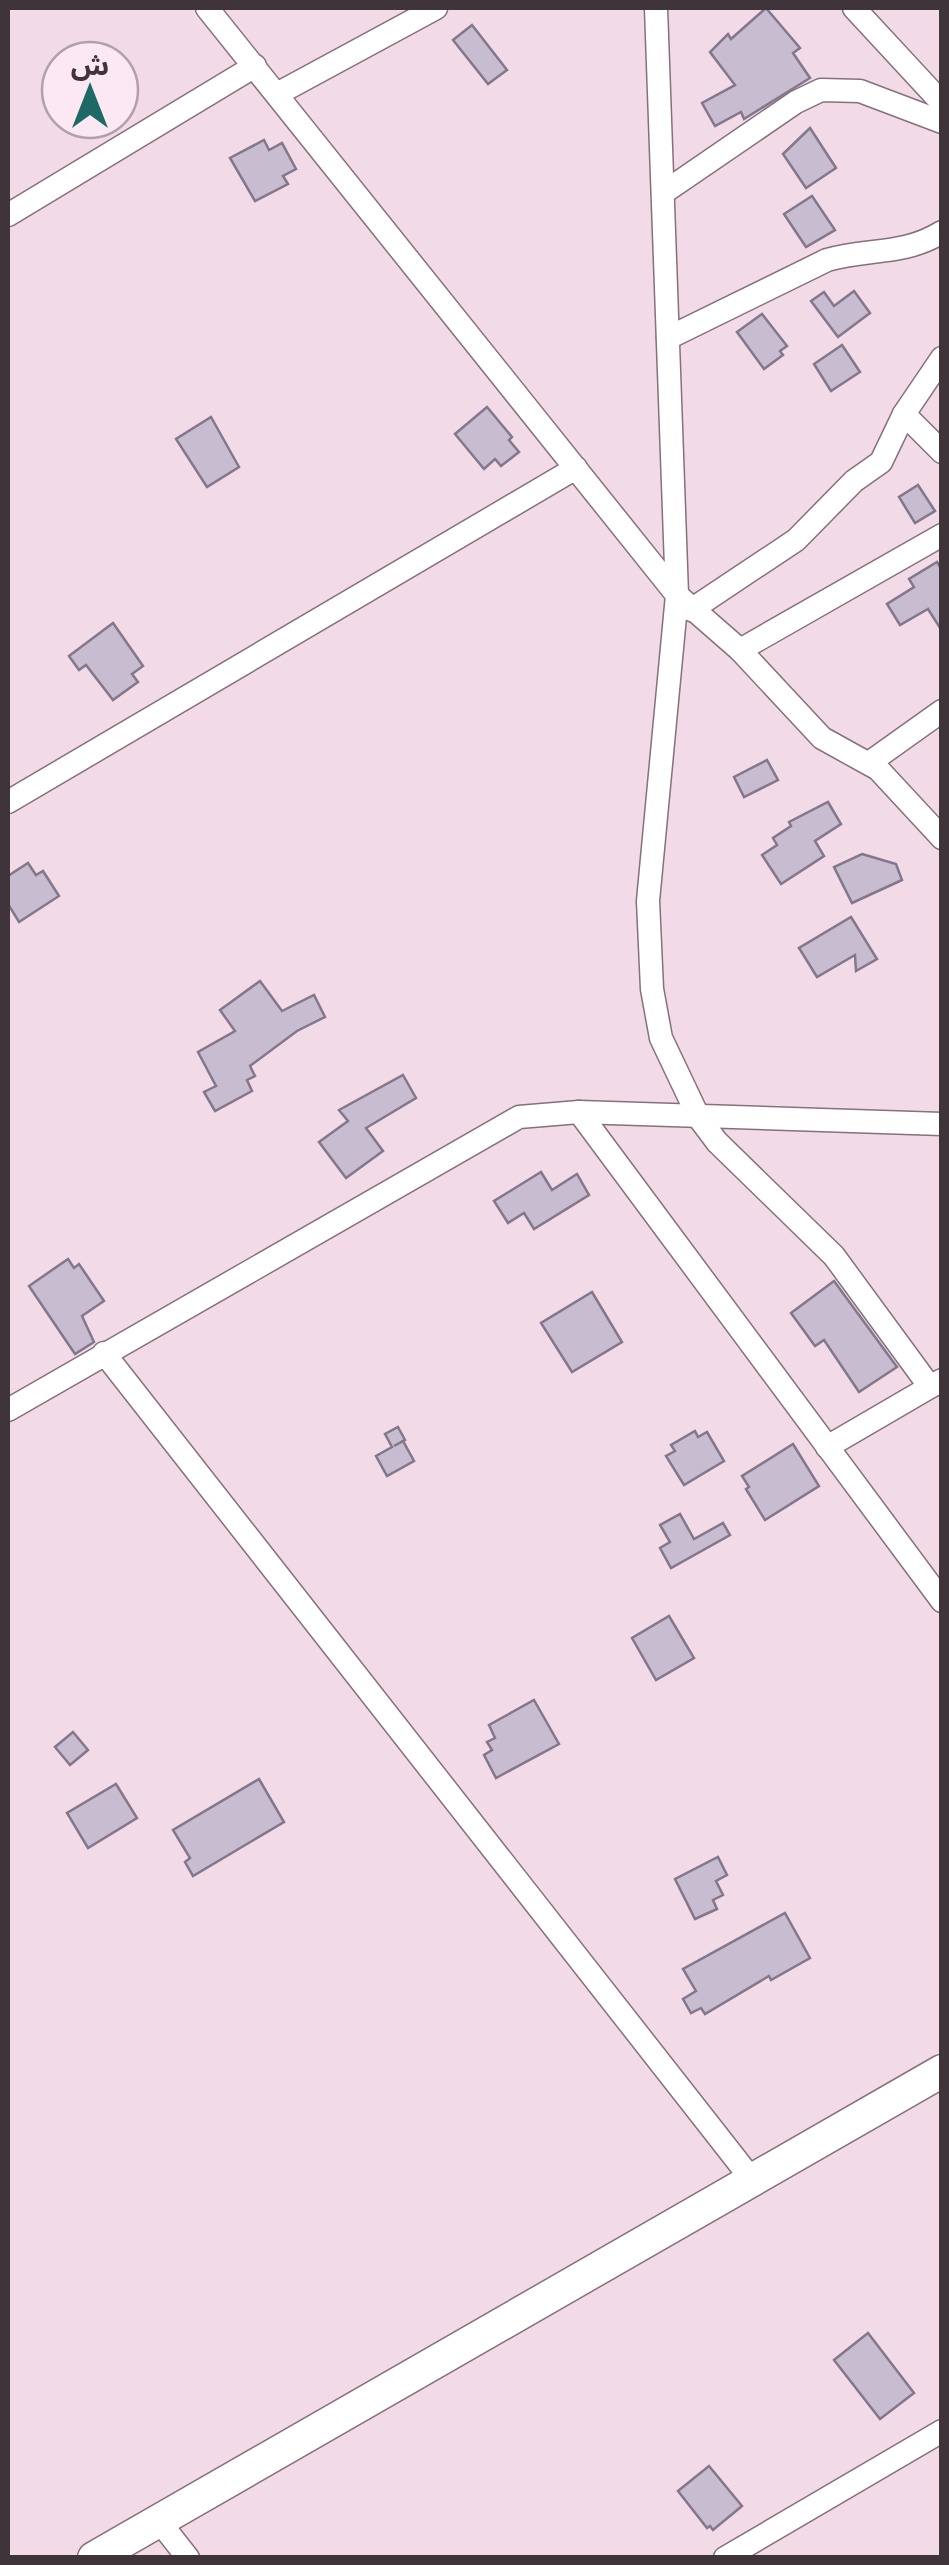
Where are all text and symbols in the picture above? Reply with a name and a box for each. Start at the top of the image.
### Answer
north arrow [40,40,140,140]
text: ش [71,47,109,84]

